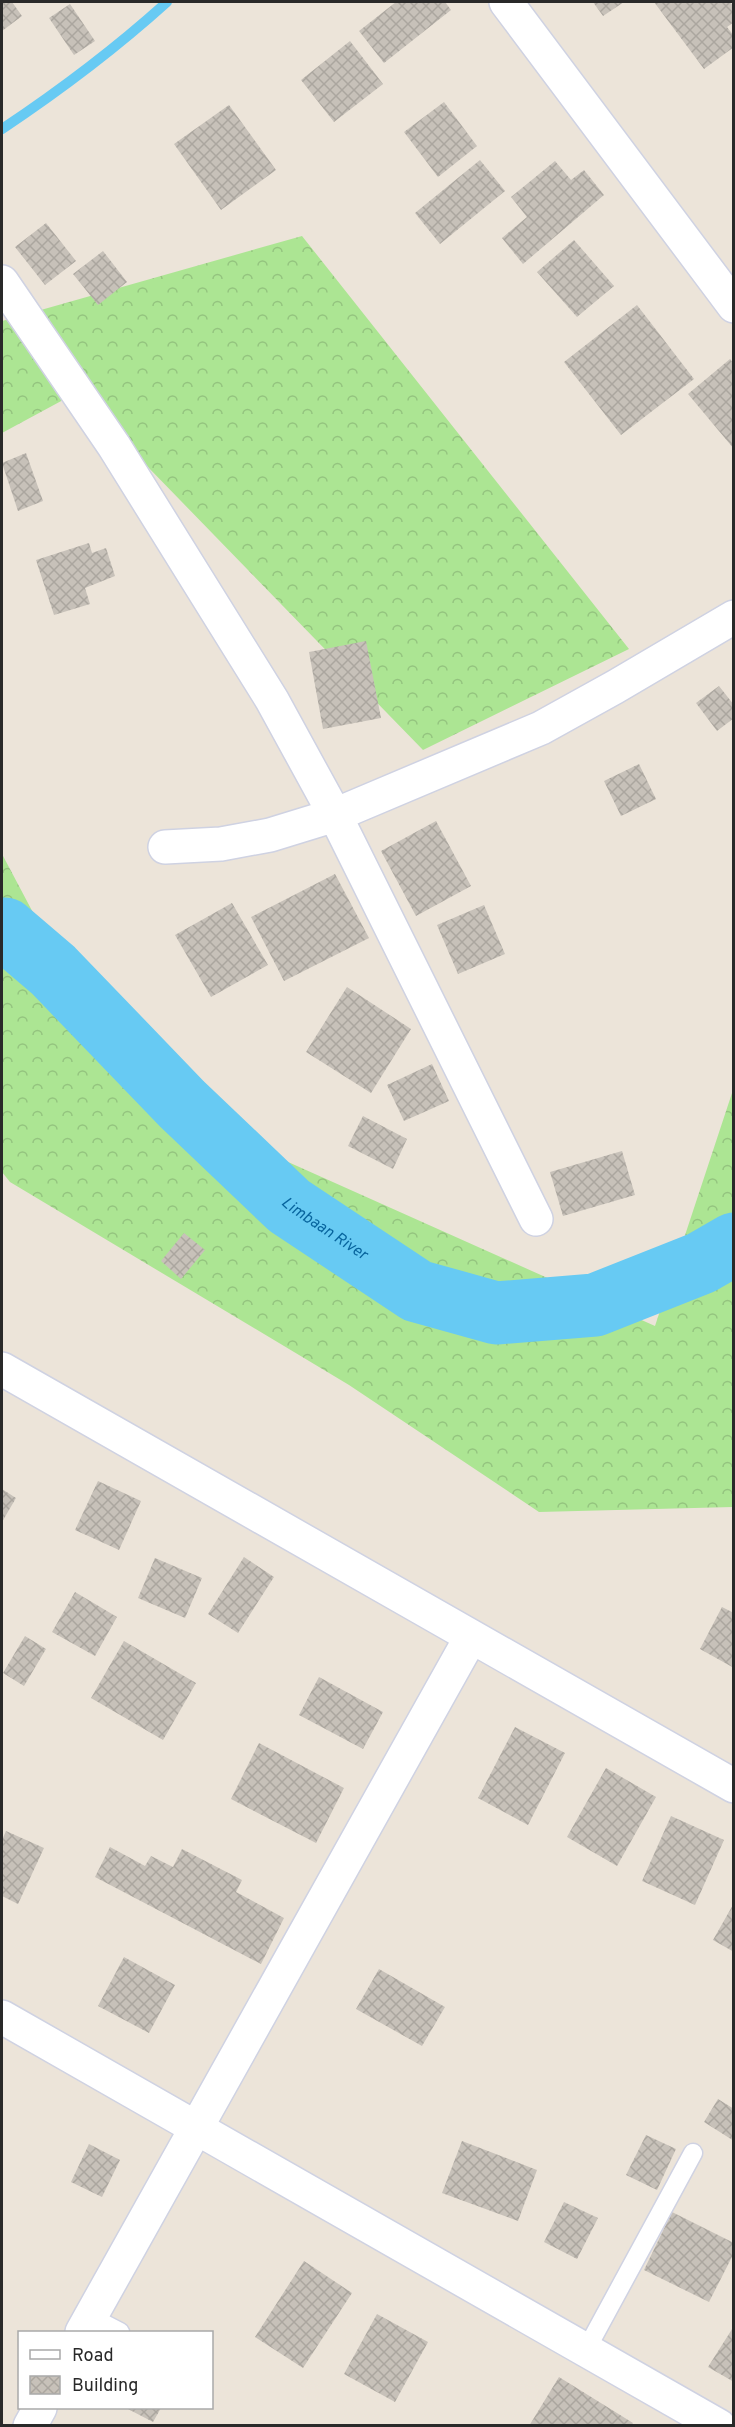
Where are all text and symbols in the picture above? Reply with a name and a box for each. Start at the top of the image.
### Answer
water label: Limbaan River [276,1193,373,1266]
legend [18,2331,213,2409]
text: Road [72,2345,114,2368]
text: Building [72,2375,138,2398]

